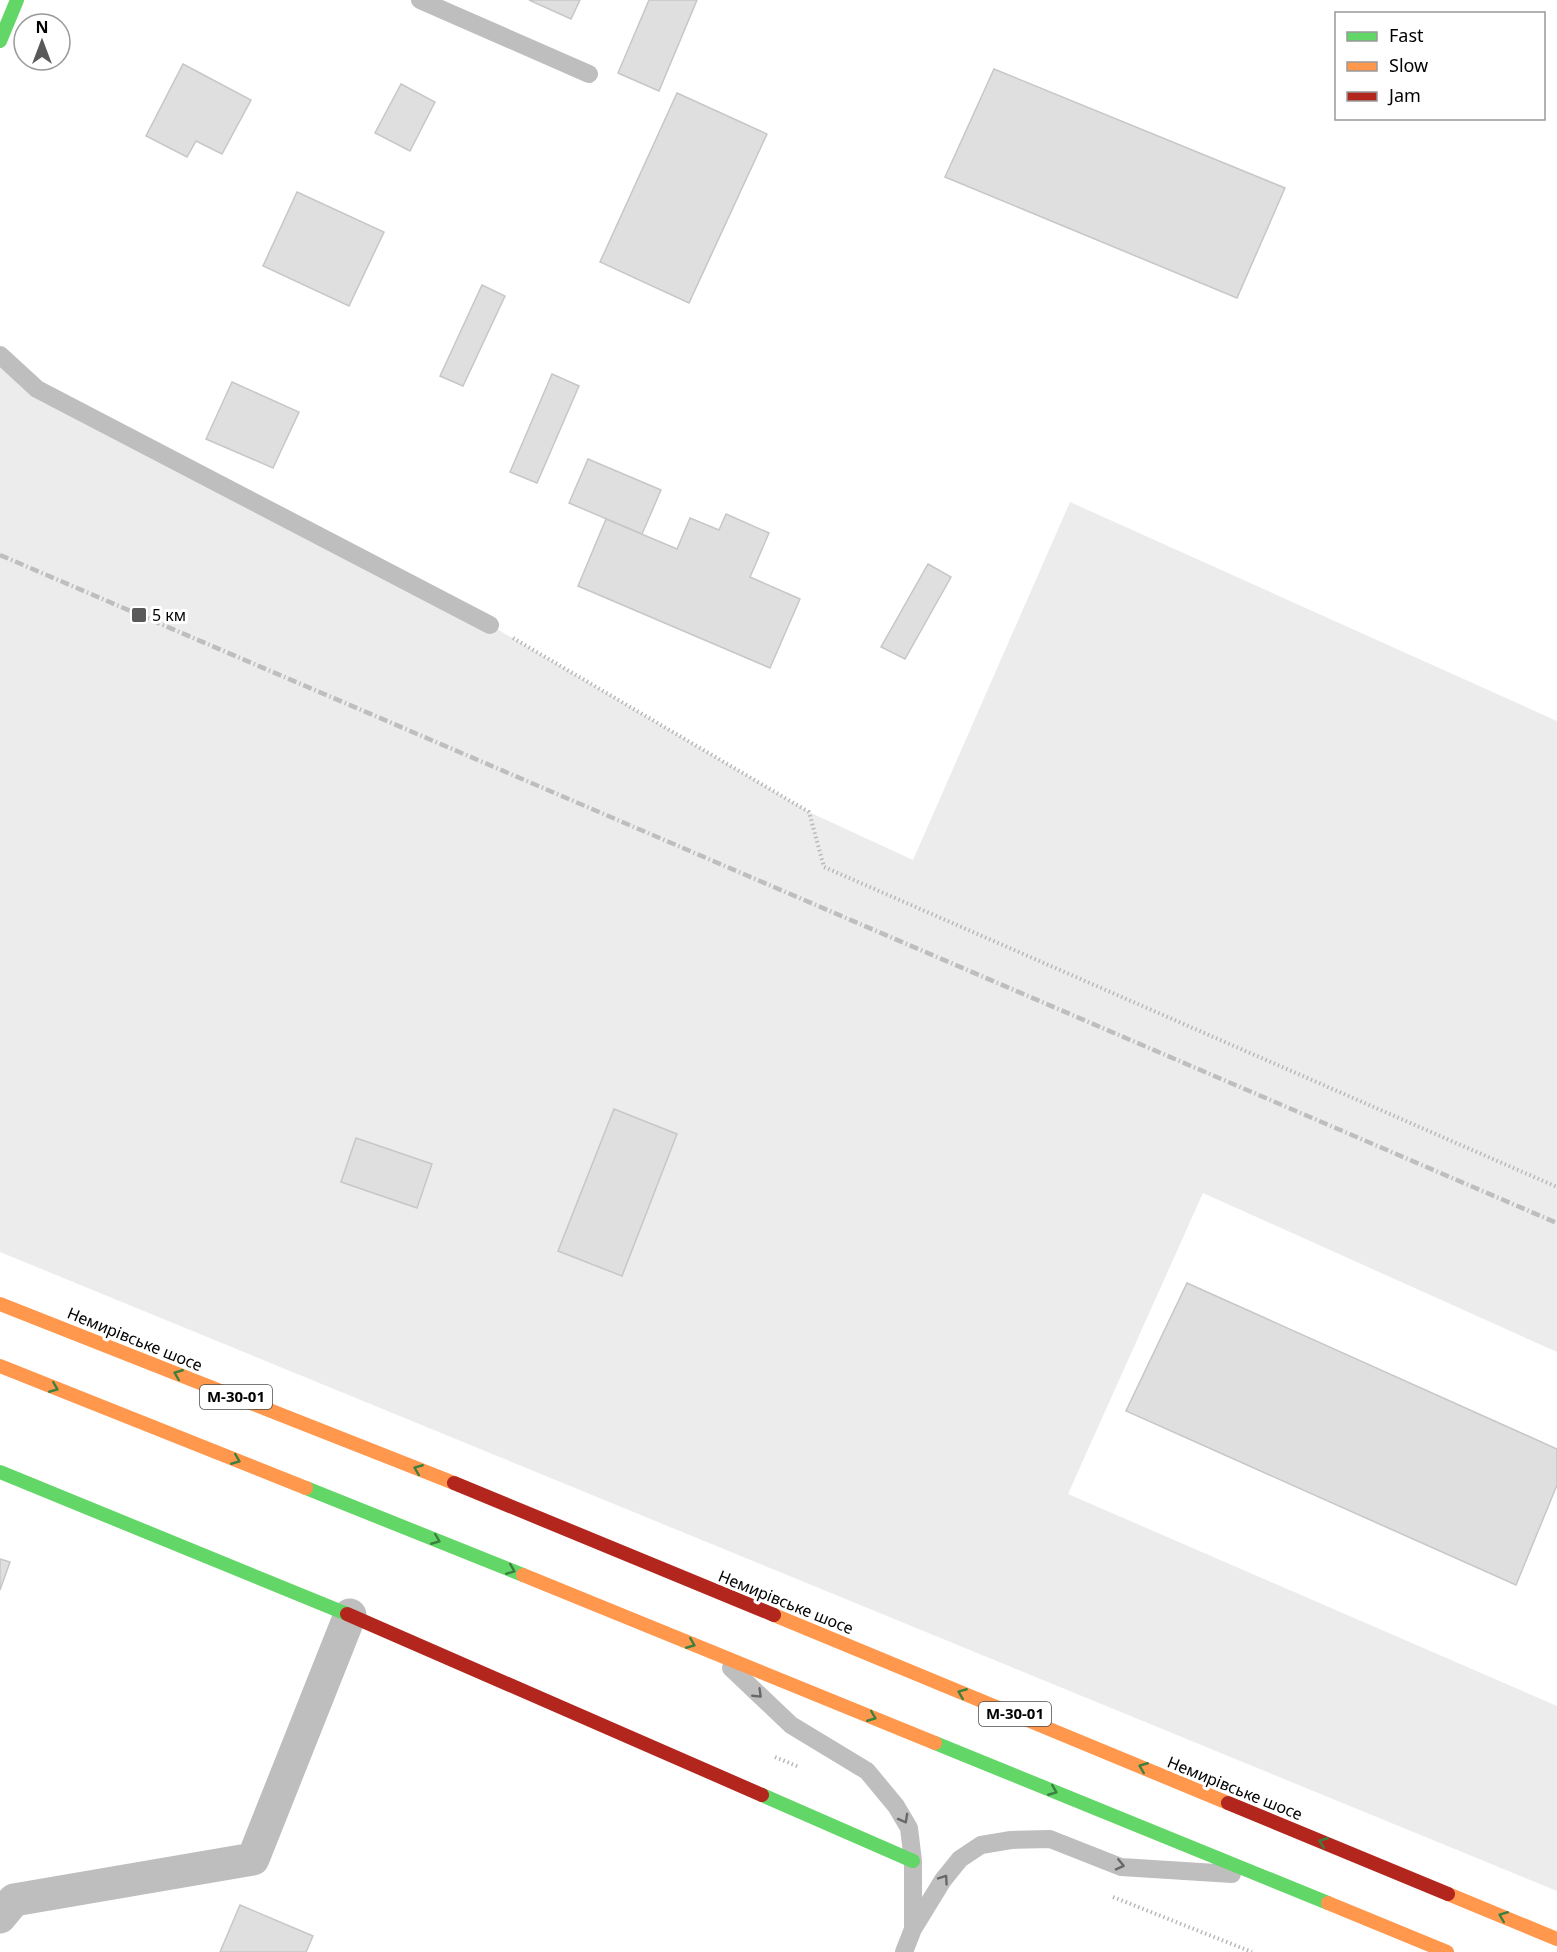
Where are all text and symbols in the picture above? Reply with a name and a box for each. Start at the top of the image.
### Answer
north arrow [12,12,72,72]
legend [1335,12,1545,120]
text: N [35,16,49,38]
text: Fast [1389,23,1424,47]
text: Slow [1389,53,1428,77]
text: Jam [1387,83,1421,107]
place label: 5 км [152,604,186,626]
marker: 5 км [130,606,148,624]
street label: Немирівське шосе [64,1302,206,1376]
one-way arrow [173,1369,184,1381]
one-way arrow [48,1381,59,1393]
road number: М-30-01 [200,1385,272,1409]
one-way arrow [229,1453,240,1465]
one-way arrow [413,1463,424,1476]
one-way arrow [430,1533,441,1545]
one-way arrow [504,1563,515,1575]
street label: Немирівське шосе [715,1565,857,1639]
one-way arrow [686,1636,696,1649]
one-way arrow [750,1686,761,1697]
one-way arrow [958,1688,969,1700]
road number: М-30-01 [979,1702,1051,1726]
one-way arrow [866,1710,877,1722]
street label: Немирівське шосе [1164,1751,1306,1825]
one-way arrow [1138,1762,1149,1774]
one-way arrow [1047,1783,1057,1796]
one-way arrow [897,1813,908,1823]
one-way arrow [1318,1837,1329,1849]
one-way arrow [1115,1857,1125,1870]
one-way arrow [937,1875,948,1886]
one-way arrow [1498,1911,1509,1923]

